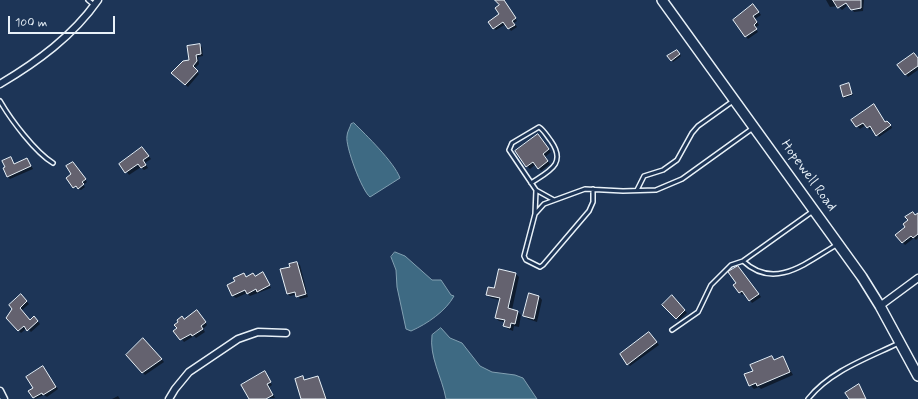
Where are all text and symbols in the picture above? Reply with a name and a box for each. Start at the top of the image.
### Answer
scale bar [10,8,117,34]
text: 100 m [15,15,47,31]
street label: Hopewell Road [777,137,839,215]

